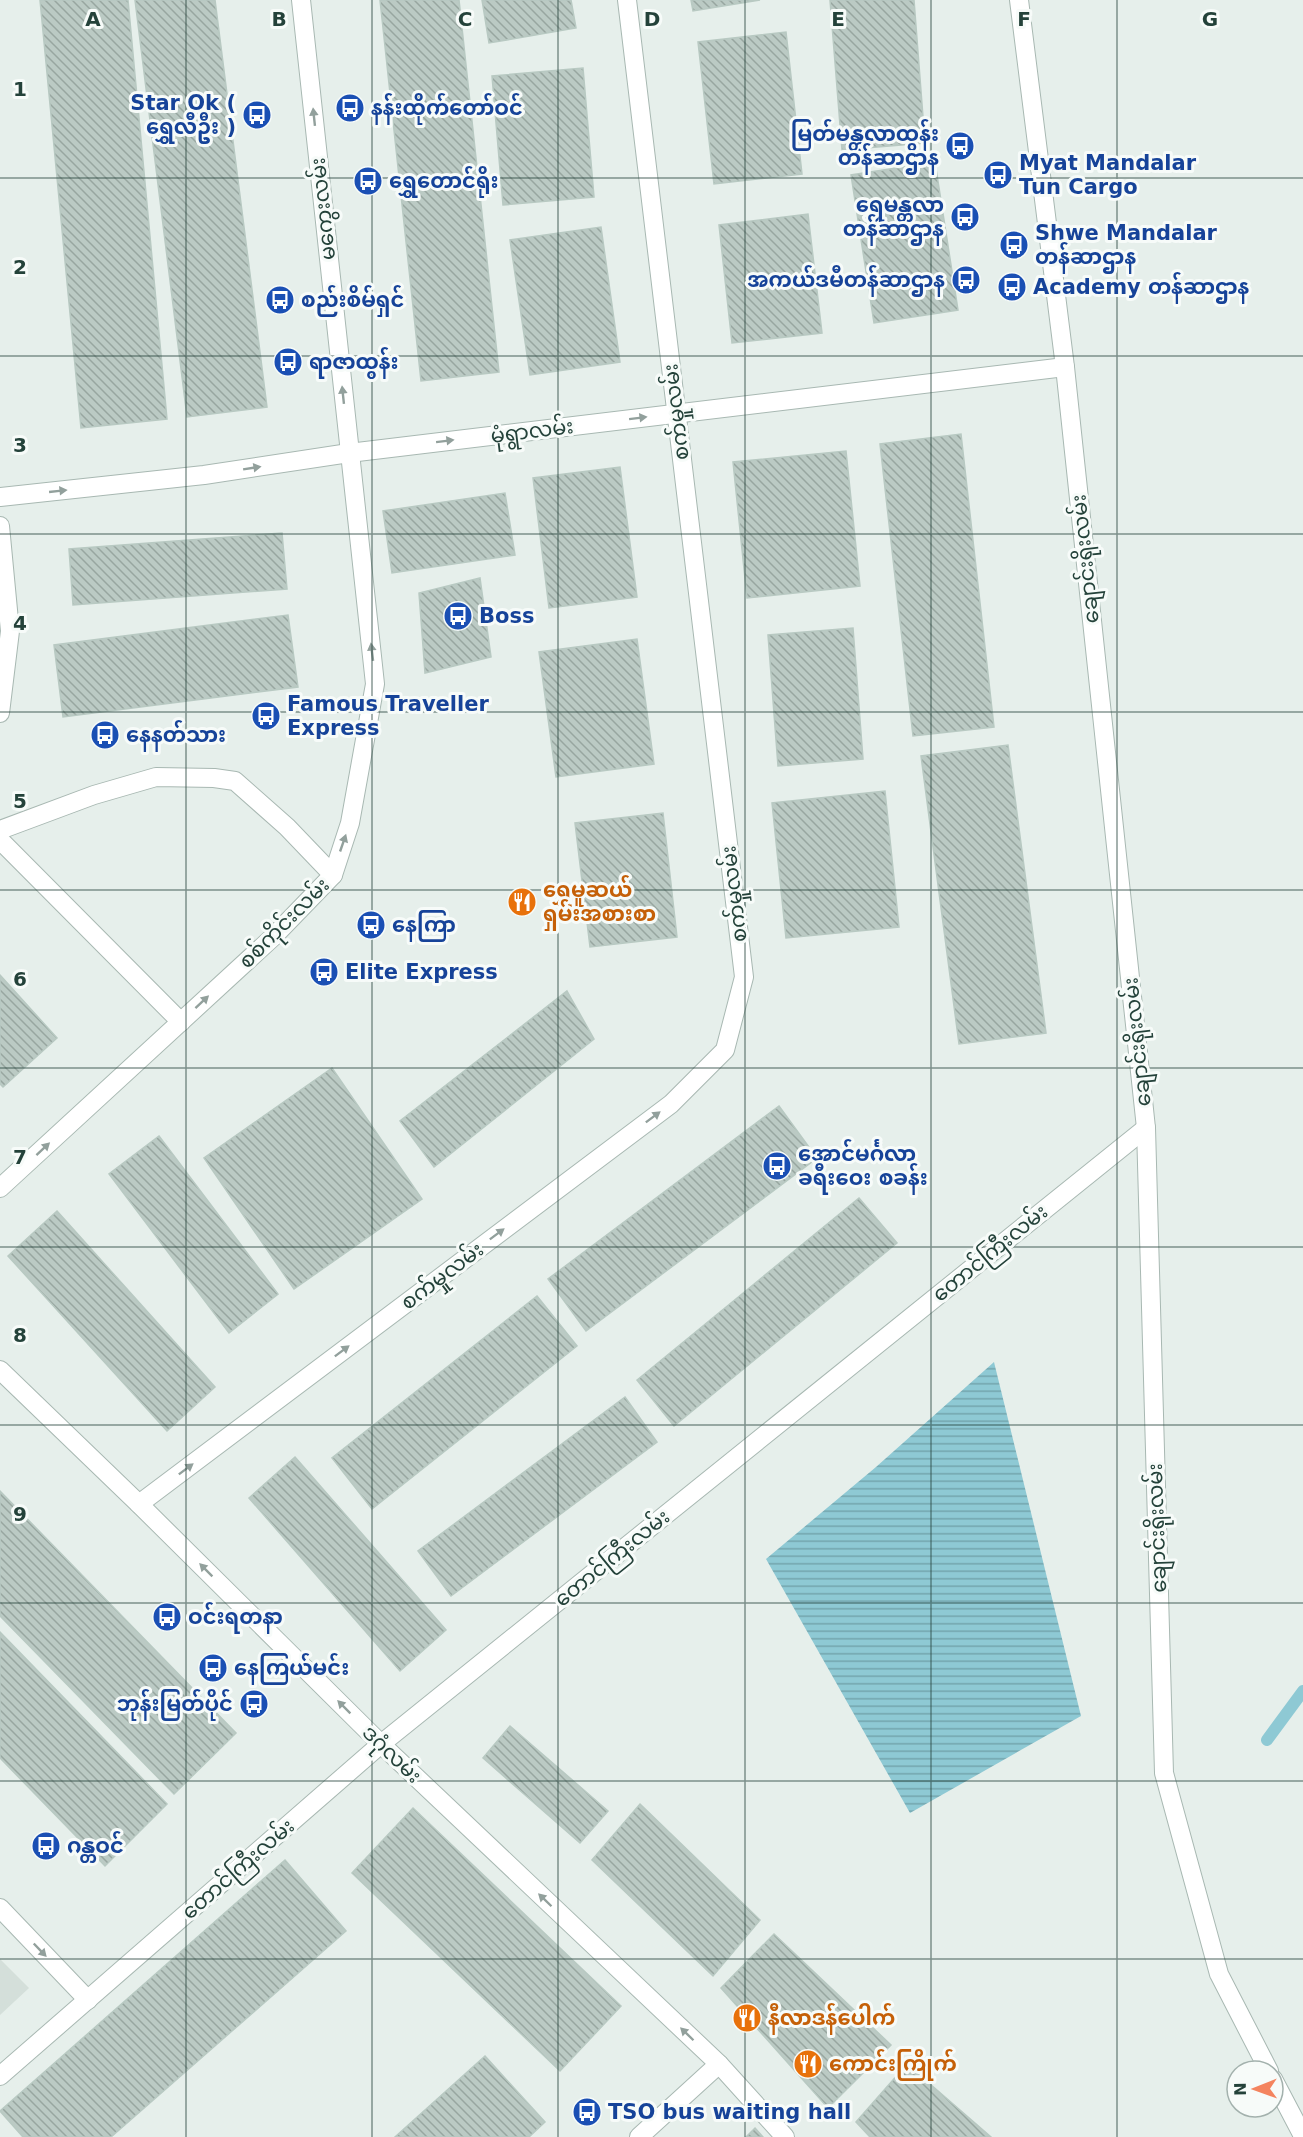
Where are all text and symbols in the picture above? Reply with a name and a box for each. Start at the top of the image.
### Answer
text: A [85,7,101,31]
text: B [271,7,287,31]
text: C [458,7,472,31]
text: D [644,7,660,31]
text: E [831,7,845,31]
text: F [1017,7,1031,31]
text: G [1202,7,1218,31]
text: 1 [13,77,27,101]
place label: Star Ok ( ရွှေလီဦး ) [130,91,236,144]
bus stop icon: နန်းထိုက်တော်ဝင် [334,92,366,124]
place label: နန်းထိုက်တော်ဝင် [371,92,523,125]
bus stop icon: Star Ok ( ရွှေလီဦး ) [241,99,273,131]
one-way arrow [309,108,319,127]
place label: မြတ်မန္တလာထွန်း တန်ဆာဌာန [791,118,939,175]
bus stop icon: မြတ်မန္တလာထွန်း တန်ဆာဌာန [944,130,976,162]
place label: Myat Mandalar Tun Cargo [1019,151,1197,199]
street label: မကွေးလမ်း [302,156,344,262]
bus stop icon: Myat Mandalar Tun Cargo [982,159,1014,191]
bus stop icon: ရွှေတောင်ရိုး [352,165,384,197]
place label: ရွှေတောင်ရိုး [389,165,499,198]
place label: ရွှေမန္တလာ တန်ဆာဌာန [843,193,944,246]
bus stop icon: ရွှေမန္တလာ တန်ဆာဌာန [949,201,981,233]
place label: Shwe Mandalar တန်ဆာဌာန [1035,221,1218,274]
bus stop icon: Shwe Mandalar တန်ဆာဌာန [998,229,1030,261]
text: 2 [13,255,27,279]
place label: အကယ်ဒမီတန်ဆာဌာန [747,264,945,297]
bus stop icon: အကယ်ဒမီတန်ဆာဌာန [950,264,982,296]
bus stop icon: Academy တန်ဆာဌာန [996,271,1028,303]
place label: Academy တန်ဆာဌာန [1033,271,1249,304]
bus stop icon: စည်းစိမ်ရှင် [264,284,296,316]
place label: စည်းစိမ်ရှင် [301,284,404,317]
bus stop icon: ရာဇာထွန်း [272,346,304,378]
place label: ရာဇာထွန်း [309,346,399,379]
street label: စက်မှုလမ်း [654,362,699,462]
one-way arrow [338,385,348,404]
street label: မုံရွာလမ်း [489,410,575,453]
one-way arrow [629,413,648,422]
text: 3 [13,433,27,457]
one-way arrow [435,437,454,446]
one-way arrow [242,463,261,472]
one-way arrow [49,486,68,496]
street label: ချောင်းရိုးလမ်း [1062,493,1110,625]
bus stop icon: Boss [442,600,474,632]
place label: Boss [479,604,534,628]
text: 4 [13,611,27,635]
one-way arrow [367,642,377,661]
place label: Famous Traveller Express [287,692,489,740]
bus stop icon: Famous Traveller Express [250,700,282,732]
bus stop icon: နေနတ်သား [89,719,121,751]
place label: နေနတ်သား [126,719,226,752]
text: 5 [13,789,27,813]
one-way arrow [339,834,349,852]
street label: စက်မှုလမ်း [712,844,757,944]
street label: စစ်ကိုင်းလမ်း [231,870,338,977]
place label: ရွှေမူဆယ် ရှမ်းအစားစာ [543,874,656,931]
restaurant icon: ရွှေမူဆယ် ရှမ်းအစားစာ [506,886,538,918]
bus stop icon: နေကြာ [355,909,387,941]
place label: နေကြာ [392,910,456,942]
bus stop icon: Elite Express [308,956,340,988]
place label: Elite Express [345,960,498,984]
text: 6 [13,967,27,991]
street label: ချောင်းရိုးလမ်း [1114,976,1162,1108]
one-way arrow [194,996,209,1009]
one-way arrow [645,1111,661,1123]
place label: အောင်မင်္ဂလာ ခရီးဝေး စခန်း [798,1138,928,1195]
one-way arrow [35,1143,50,1156]
text: 7 [13,1145,27,1169]
bus stop icon: အောင်မင်္ဂလာ ခရီးဝေး စခန်း [761,1150,793,1182]
street label: တောင်ကြီးလမ်း [925,1196,1055,1310]
one-way arrow [489,1228,505,1240]
street label: စက်မှုလမ်း [394,1234,491,1319]
text: 8 [13,1323,27,1347]
one-way arrow [334,1346,349,1358]
one-way arrow [178,1463,193,1475]
street label: ချောင်းရိုးလမ်း [1139,1463,1177,1593]
street label: တောင်ကြီးလမ်း [547,1501,677,1615]
text: 9 [13,1502,27,1526]
one-way arrow [199,1563,213,1577]
bus stop icon: ဝင်းရတနာ [151,1601,183,1633]
place label: ဝင်းရတနာ [188,1601,283,1634]
bus stop icon: နေကြယ်မင်း [197,1652,229,1684]
place label: နေကြယ်မင်း [234,1652,349,1685]
place label: ဘုန်းမြတ်ပိုင် [116,1688,233,1721]
bus stop icon: ဘုန်းမြတ်ပိုင် [238,1688,270,1720]
one-way arrow [336,1700,351,1714]
street label: ဒဂုံလမ်း [354,1717,429,1791]
street label: တောင်ကြီးလမ်း [174,1811,302,1928]
bus stop icon: ဂန္တဝင် [30,1830,62,1862]
place label: ဂန္တဝင် [67,1830,124,1863]
one-way arrow [538,1893,553,1907]
one-way arrow [33,1942,47,1956]
restaurant icon: နီလာဒန်ပေါက် [731,2002,763,2034]
place label: နီလာဒန်ပေါက် [768,2002,895,2035]
one-way arrow [680,2028,695,2041]
restaurant icon: ကောင်းကြိုက် [792,2048,824,2080]
place label: ကောင်းကြိုက် [829,2048,957,2081]
north arrow [1225,2059,1285,2119]
text: N [1231,2082,1250,2096]
bus stop icon: TSO bus waiting hall [571,2096,603,2128]
place label: TSO bus waiting hall [608,2100,851,2124]

